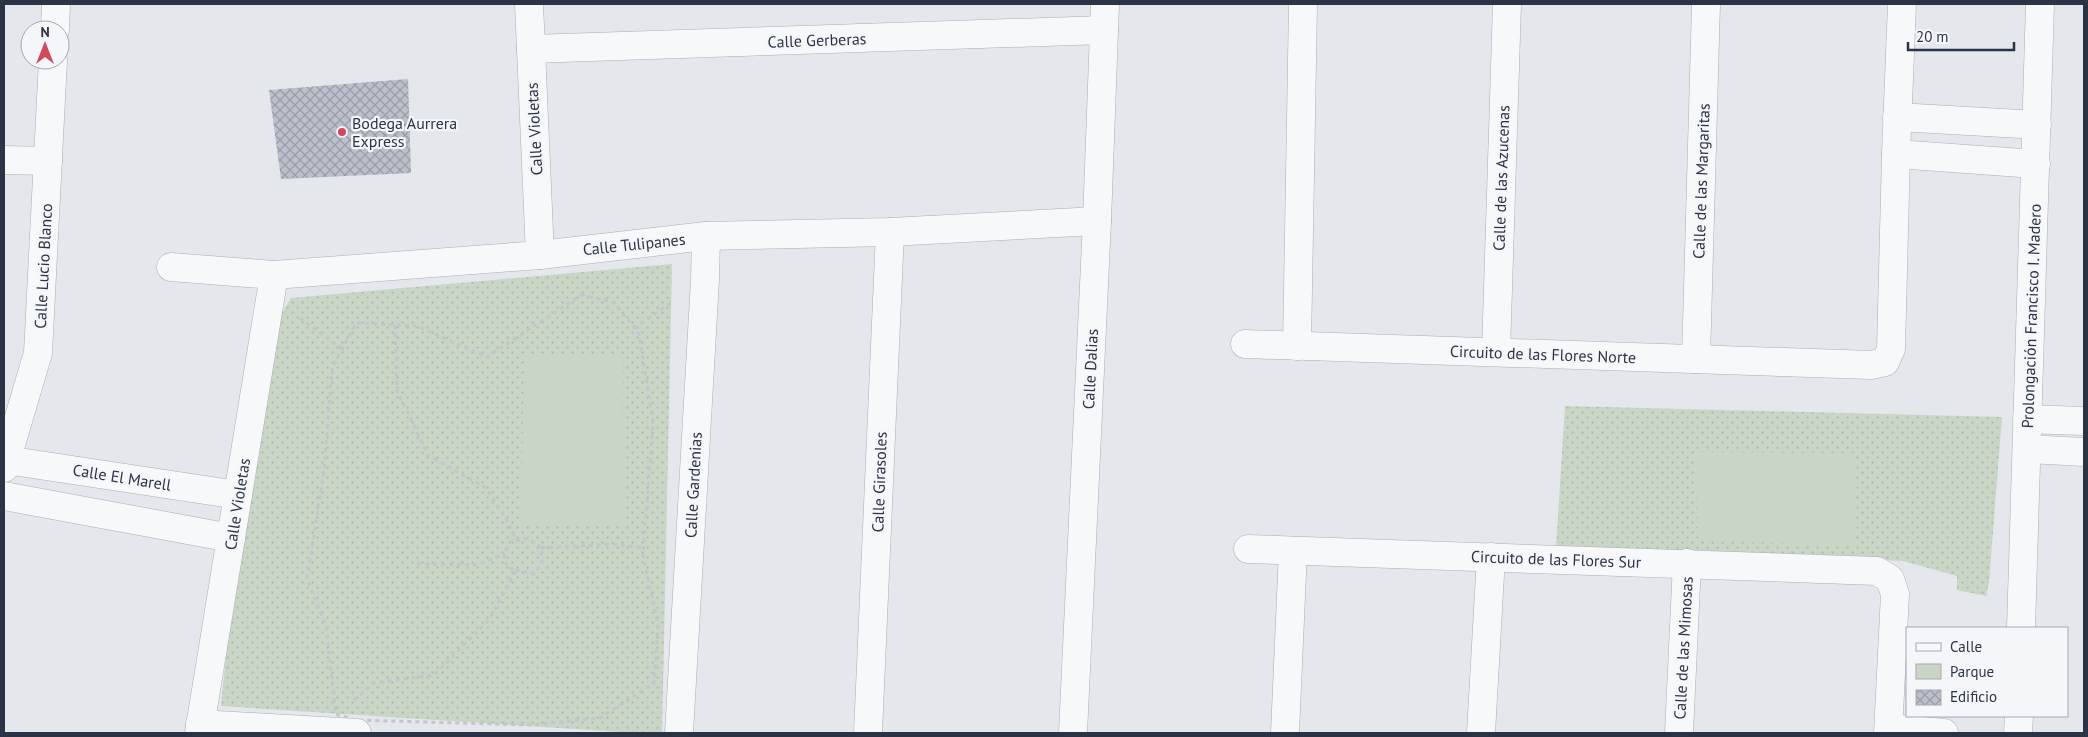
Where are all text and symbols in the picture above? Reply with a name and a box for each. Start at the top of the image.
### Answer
north arrow [20,20,70,70]
scale bar [1908,20,2014,52]
text: N [40,23,50,41]
text: 20 m [1916,27,1949,46]
street label: Calle Gerberas [767,28,867,52]
street label: Calle Violetas [522,82,546,176]
street label: Calle de las Margaritas [1688,103,1714,259]
street label: Calle de las Azucenas [1488,105,1514,251]
place label: Bodega Aurrera Express [352,113,457,151]
marker: Bodega Aurrera Express [336,126,348,138]
street label: Calle Lucio Blanco [30,203,56,329]
street label: Prolongación Francisco I. Madero [2017,203,2045,429]
street label: Calle Tulipanes [582,229,687,259]
street label: Calle Dalias [1078,328,1102,410]
street label: Circuito de las Flores Norte [1449,341,1637,367]
street label: Calle Gardenias [680,431,706,539]
street label: Calle Girasoles [867,431,891,533]
street label: Calle Violetas [220,456,254,551]
street label: Calle El Marell [71,459,173,495]
street label: Circuito de las Flores Sur [1471,546,1642,572]
street label: Calle de las Mimosas [1669,576,1697,720]
legend [1906,627,2068,717]
text: Calle [1950,637,1982,656]
text: Parque [1950,662,1994,681]
text: Edificio [1950,687,1997,706]

